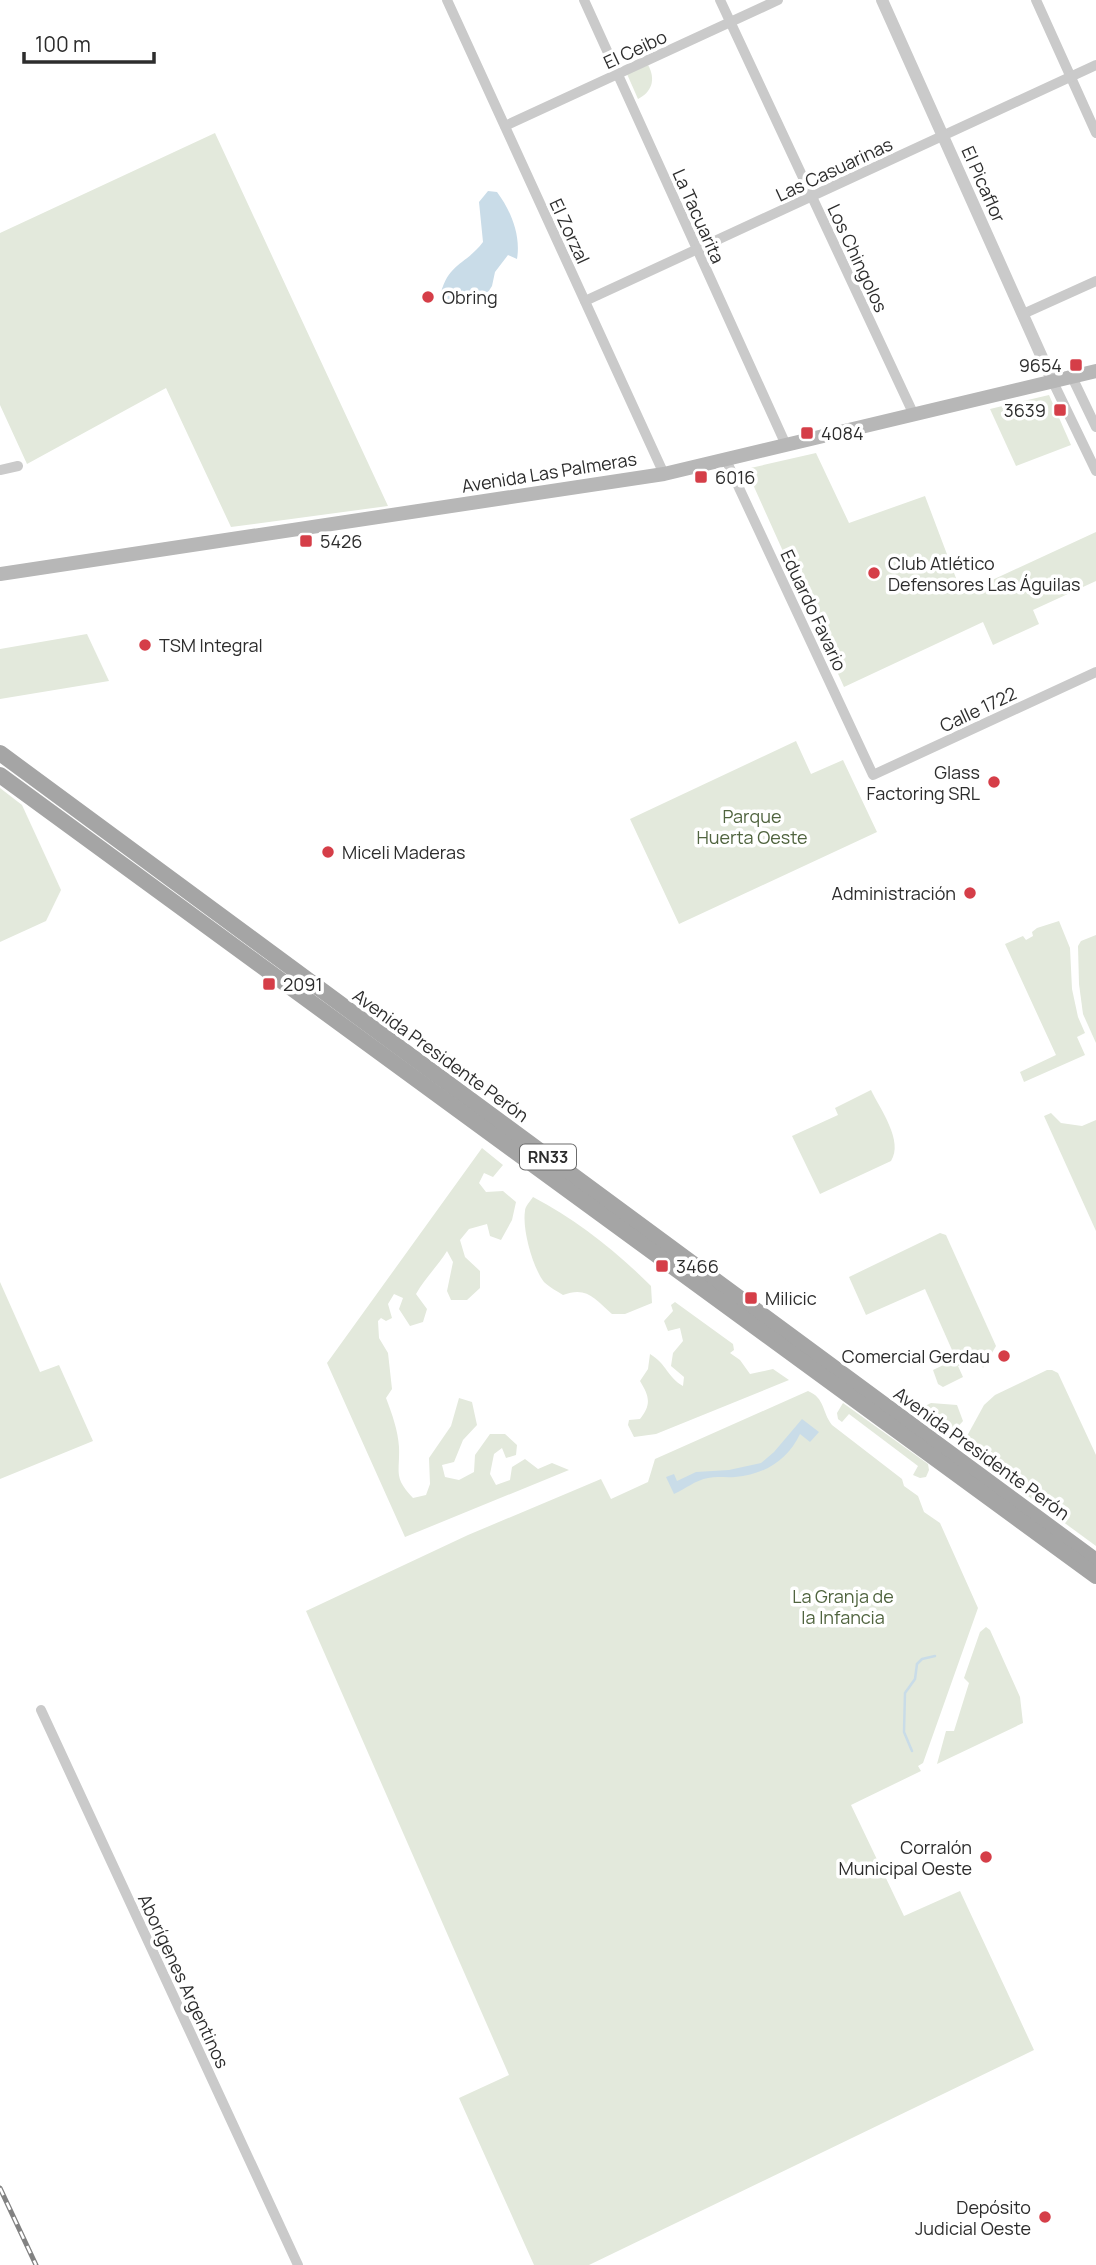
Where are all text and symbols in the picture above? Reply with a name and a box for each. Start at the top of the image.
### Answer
scale bar [24,21,154,65]
street label: El Ceibo [600,24,670,74]
text: 100 m [35,30,91,58]
street label: Las Casuarinas [772,131,896,207]
street label: El Picaflor [956,142,1012,227]
street label: La Tacuarita [668,165,730,267]
street label: El Zorzal [544,194,596,268]
street label: Los Chingolos [822,200,894,316]
place label: Obring [442,285,498,309]
marker: Obring [420,289,436,305]
place label: 9654 [1019,353,1062,377]
marker: 9654 [1068,357,1084,373]
place label: 3639 [1004,398,1046,422]
marker: 3639 [1052,402,1068,418]
place label: 4084 [821,421,864,445]
marker: 4084 [799,425,815,441]
street label: Avenida Las Palmeras [460,446,638,498]
place label: 6016 [715,465,755,489]
marker: 6016 [693,469,709,485]
place label: 5426 [320,529,362,553]
marker: 5426 [298,533,314,549]
street label: Eduardo Favario [775,546,853,674]
place label: Club Atlético Defensores Las Águilas [888,551,1080,596]
marker: Club Atlético Defensores Las Águilas [866,565,882,581]
place label: TSM Integral [159,633,263,657]
marker: TSM Integral [137,637,153,653]
street label: Calle 1722 [936,681,1020,737]
place label: Glass Factoring SRL [867,760,980,805]
marker: Glass Factoring SRL [986,774,1002,790]
park label: Parque Huerta Oeste [696,804,808,849]
place label: Miceli Maderas [342,840,465,864]
marker: Miceli Maderas [320,844,336,860]
place label: Administración [832,881,956,905]
marker: Administración [962,885,978,901]
place label: 2091 [283,972,322,996]
marker: 2091 [261,976,277,992]
street label: Avenida Presidente Perón [348,983,534,1127]
road number: RN33 [520,1144,576,1170]
place label: 3466 [676,1254,719,1278]
marker: 3466 [654,1258,670,1274]
place label: Milicic [765,1286,817,1310]
marker: Milicic [743,1290,759,1306]
place label: Comercial Gerdau [842,1344,990,1368]
marker: Comercial Gerdau [996,1348,1012,1364]
street label: Avenida Presidente Perón [889,1381,1075,1525]
park label: La Granja de la Infancia [792,1584,894,1629]
place label: Corralón Municipal Oeste [839,1835,972,1880]
marker: Corralón Municipal Oeste [978,1849,994,1865]
street label: Aborígenes Argentinos [133,1890,235,2072]
place label: Depósito Judicial Oeste [915,2195,1031,2240]
marker: Depósito Judicial Oeste [1037,2209,1053,2225]

